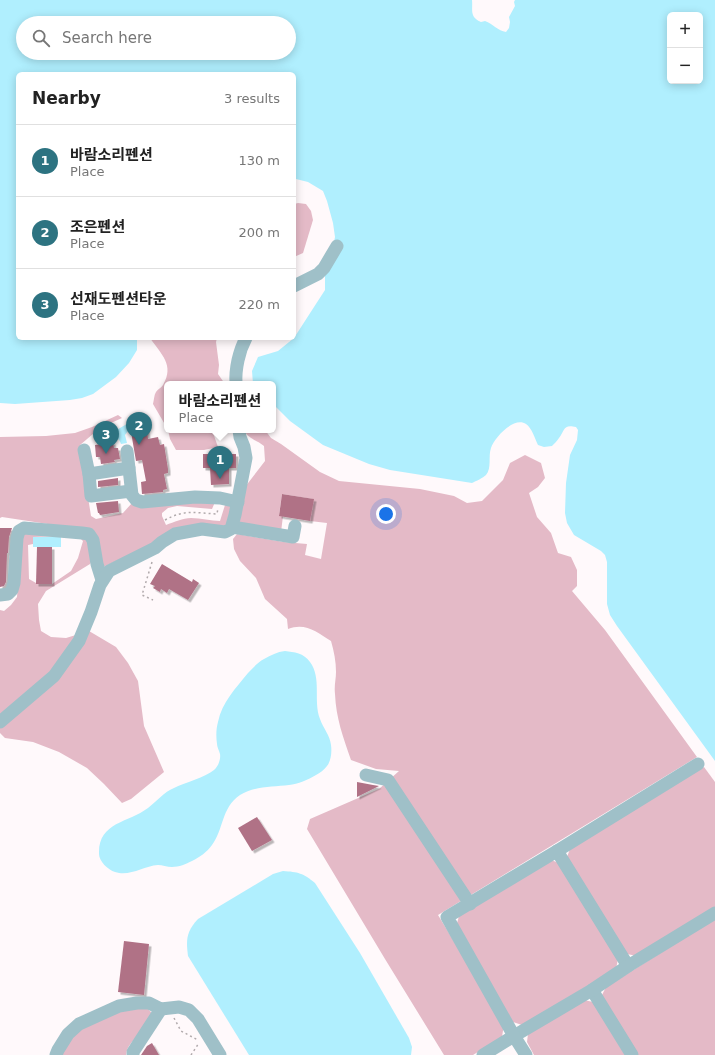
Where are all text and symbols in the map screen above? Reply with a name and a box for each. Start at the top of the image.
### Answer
map controls [667,12,703,84]
button: + [667,12,703,48]
search box [16,16,296,60]
icon: search [30,27,52,49]
text: Search here [62,29,152,47]
button: − [667,48,703,84]
text: Nearby [32,88,101,108]
text: 3 results [224,91,280,106]
text: 바람소리펜션 [70,146,153,164]
text: 1 [40,153,50,168]
text: 130 m [238,153,280,168]
text: Place [70,164,105,179]
text: 조은펜션 [70,218,125,236]
text: 2 [40,225,50,240]
text: 200 m [238,225,280,240]
text: Place [70,236,105,251]
text: 선재도펜션타운 [70,290,167,308]
text: 3 [40,297,50,312]
text: 220 m [238,297,280,312]
text: Place [70,308,105,323]
popup [164,381,276,433]
text: 바람소리펜션 [179,392,261,410]
text: Place [179,410,213,425]
pin: 2 [126,412,152,445]
pin: 3 [93,421,119,454]
pin: 1 [207,446,233,479]
your location [376,504,396,524]

